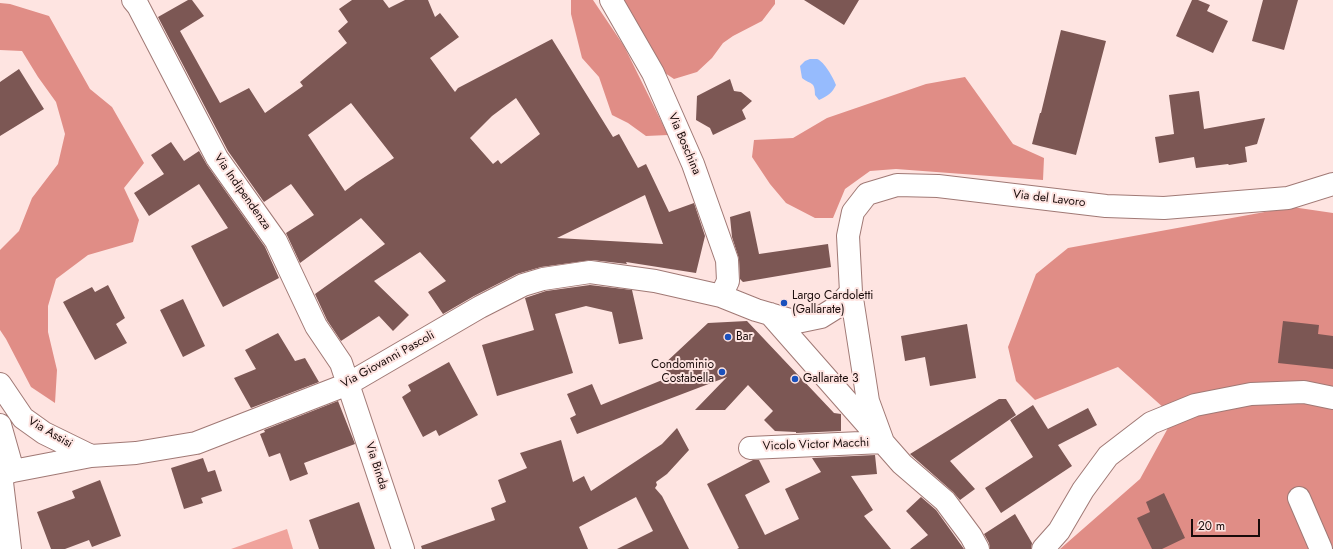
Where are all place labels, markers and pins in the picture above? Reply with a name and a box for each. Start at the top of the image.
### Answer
place label: Largo Cardoletti (Gallarate) [792,289,873,317]
marker: Largo Cardoletti (Gallarate) [779,298,789,308]
place label: Bar [736,330,753,344]
marker: Bar [723,332,733,342]
place label: Condominio Costabella [651,358,714,386]
marker: Condominio Costabella [717,367,727,377]
place label: Gallarate 3 [803,372,858,386]
marker: Gallarate 3 [790,374,800,384]

